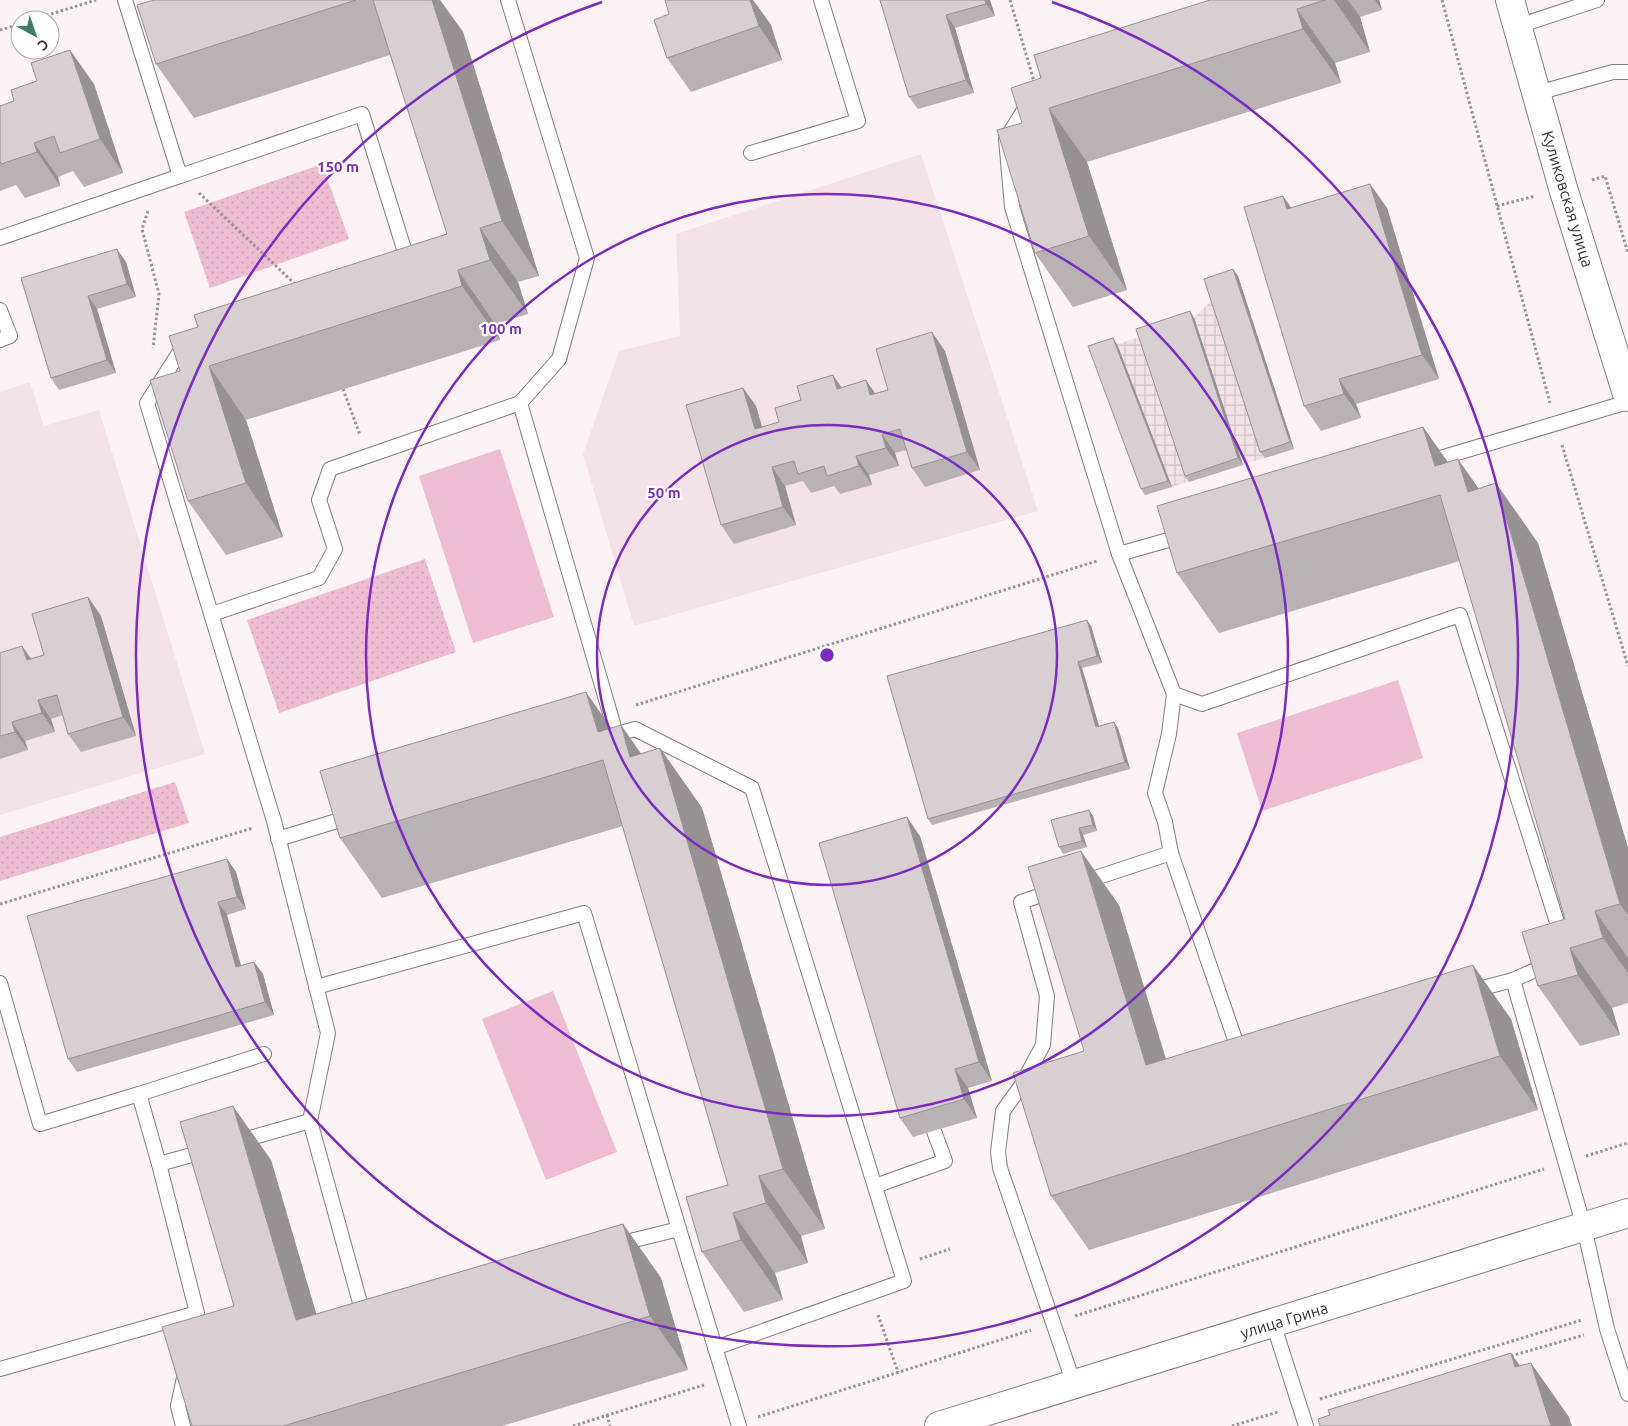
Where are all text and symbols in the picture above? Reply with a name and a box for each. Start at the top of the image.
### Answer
north arrow [10,10,60,60]
text: С [35,36,52,54]
street label: Куликовская улица [1539,129,1597,269]
text: 150 m [317,158,359,175]
text: 100 m [480,320,522,337]
text: 50 m [647,484,681,501]
centre of rings [818,646,836,664]
street label: улица Грина [1238,1298,1330,1342]

